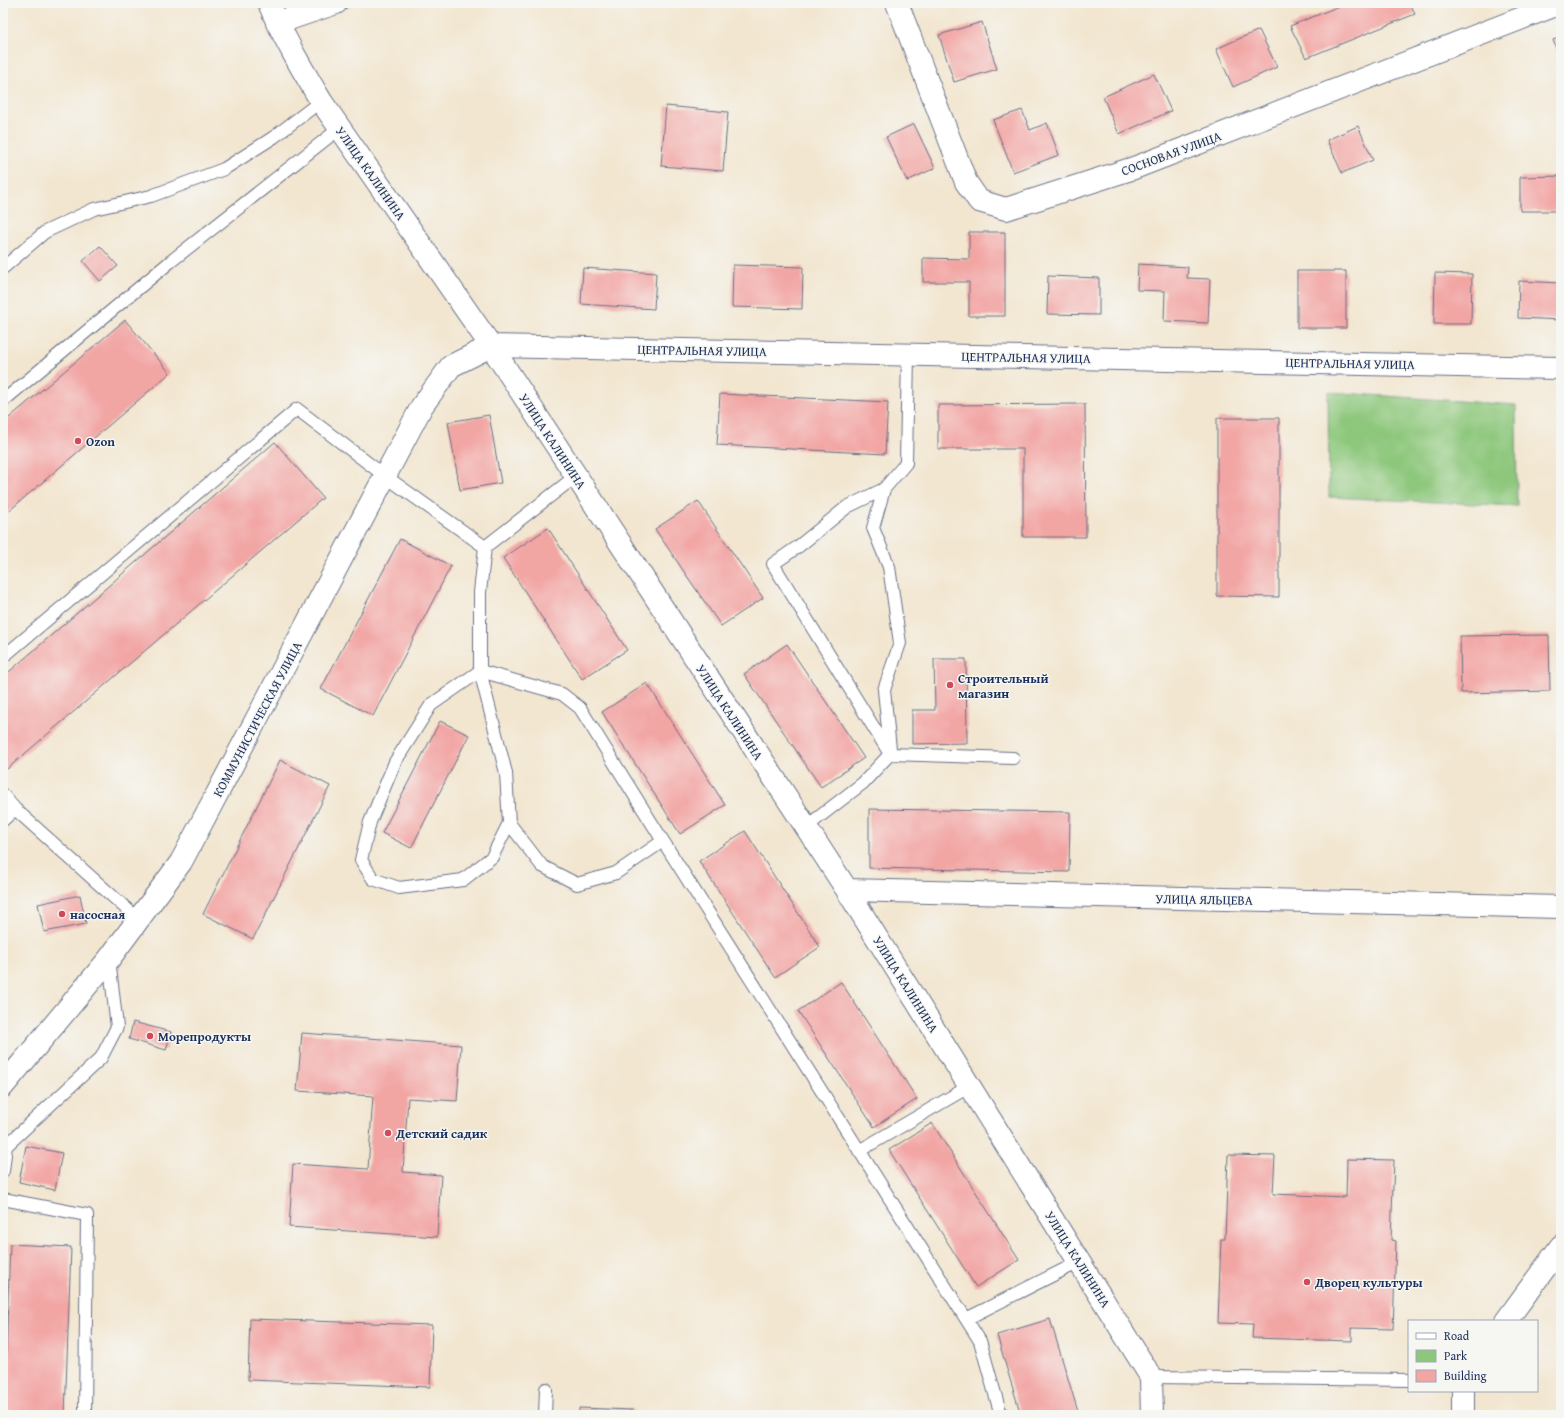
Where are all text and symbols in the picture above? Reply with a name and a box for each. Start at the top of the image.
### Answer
street label: УЛИЦА КАЛИНИНА [331,122,410,224]
street label: СОСНОВАЯ УЛИЦА [1118,126,1224,180]
street label: ЦЕНТРАЛЬНАЯ УЛИЦА [637,340,767,361]
street label: ЦЕНТРАЛЬНАЯ УЛИЦА [961,347,1091,368]
street label: ЦЕНТРАЛЬНАЯ УЛИЦА [1285,353,1415,374]
street label: УЛИЦА КАЛИНИНА [514,390,591,493]
place label: Ozon [86,432,115,451]
marker: Ozon [73,436,83,446]
street label: КОММУНИСТИЧЕСКАЯ УЛИЦА [208,638,307,800]
street label: УЛИЦА КАЛИНИНА [691,661,768,764]
place label: Строительный магазин [958,669,1049,703]
marker: Строительный магазин [945,680,955,690]
street label: УЛИЦА ЯЛЬЦЕВА [1155,889,1253,910]
place label: насосная [70,905,125,924]
marker: насосная [57,909,67,919]
street label: УЛИЦА КАЛИНИНА [868,932,943,1036]
place label: Морепродукты [158,1027,251,1046]
marker: Морепродукты [145,1031,155,1041]
place label: Детский садик [395,1124,488,1143]
marker: Детский садик [383,1128,393,1138]
street label: УЛИЦА КАЛИНИНА [1040,1207,1115,1311]
place label: Дворец культуры [1314,1273,1423,1292]
marker: Дворец культуры [1302,1277,1312,1287]
legend [1408,1320,1538,1392]
text: Road [1444,1327,1470,1344]
text: Park [1444,1347,1468,1364]
text: Building [1444,1367,1487,1384]

